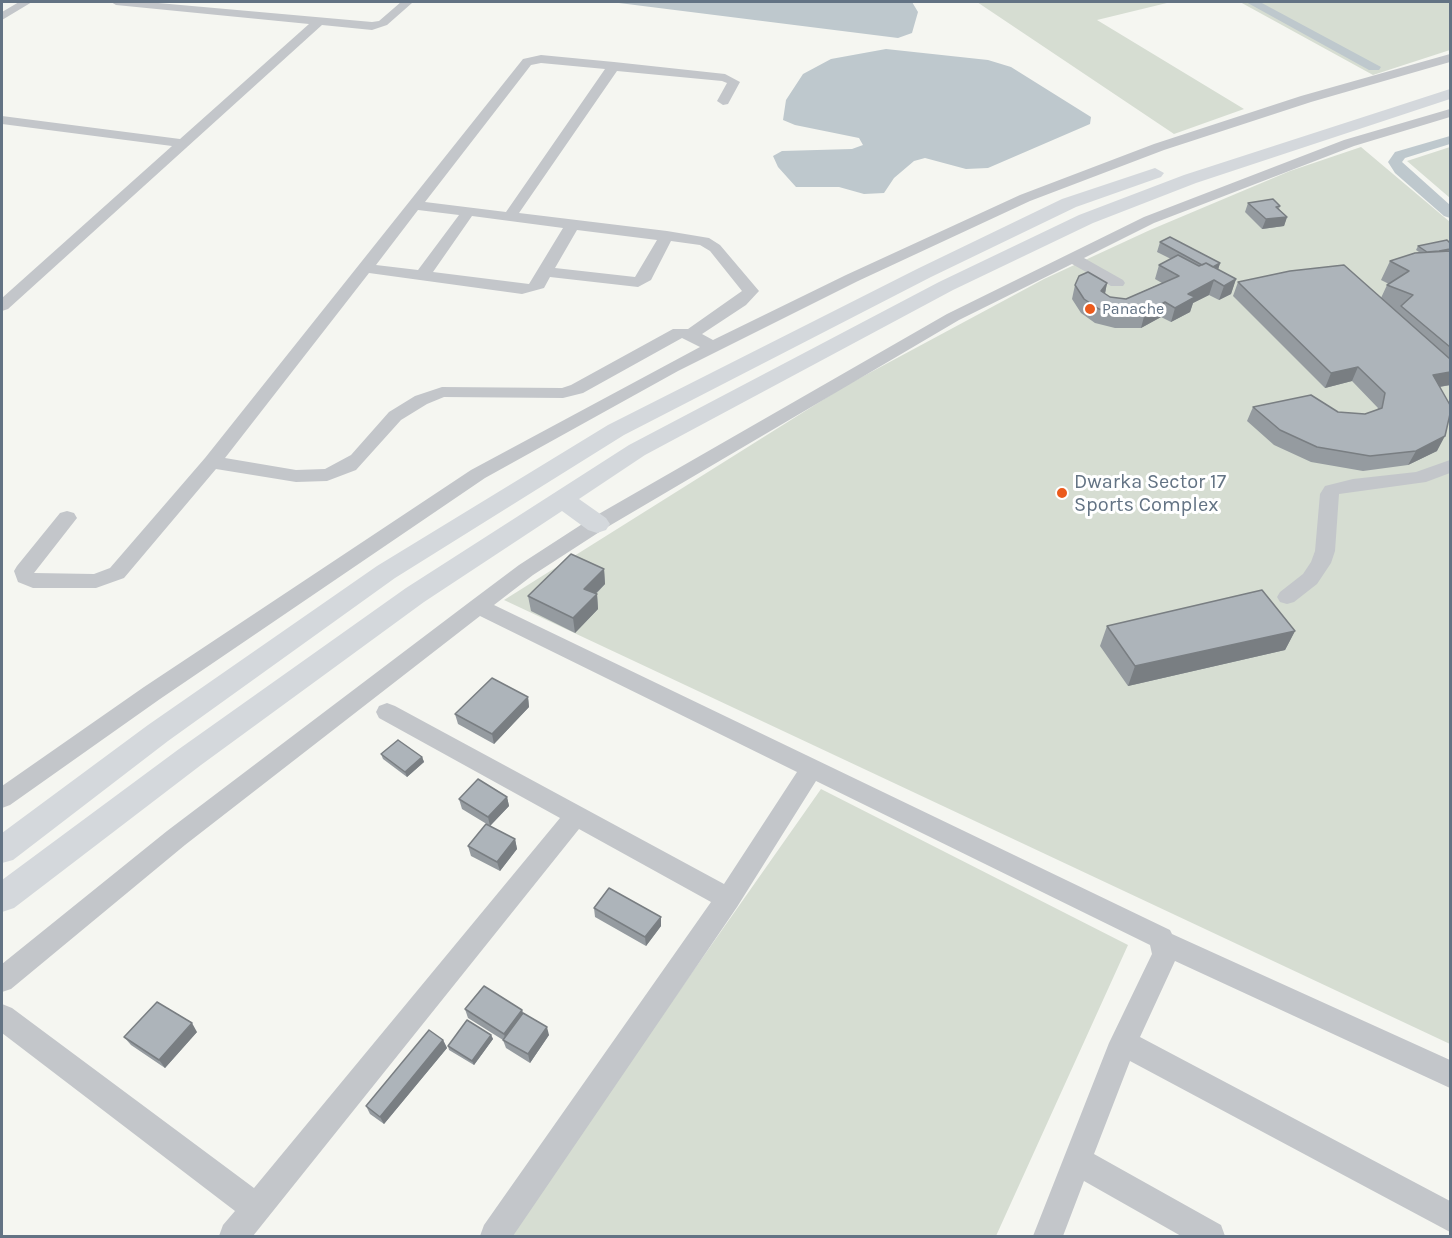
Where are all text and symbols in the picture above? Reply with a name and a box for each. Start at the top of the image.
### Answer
place label: Panache [1102,299,1164,319]
marker: Panache [1083,302,1097,316]
place label: Dwarka Sector 17 Sports Complex [1074,470,1226,517]
marker: Dwarka Sector 17 Sports Complex [1055,486,1069,500]

